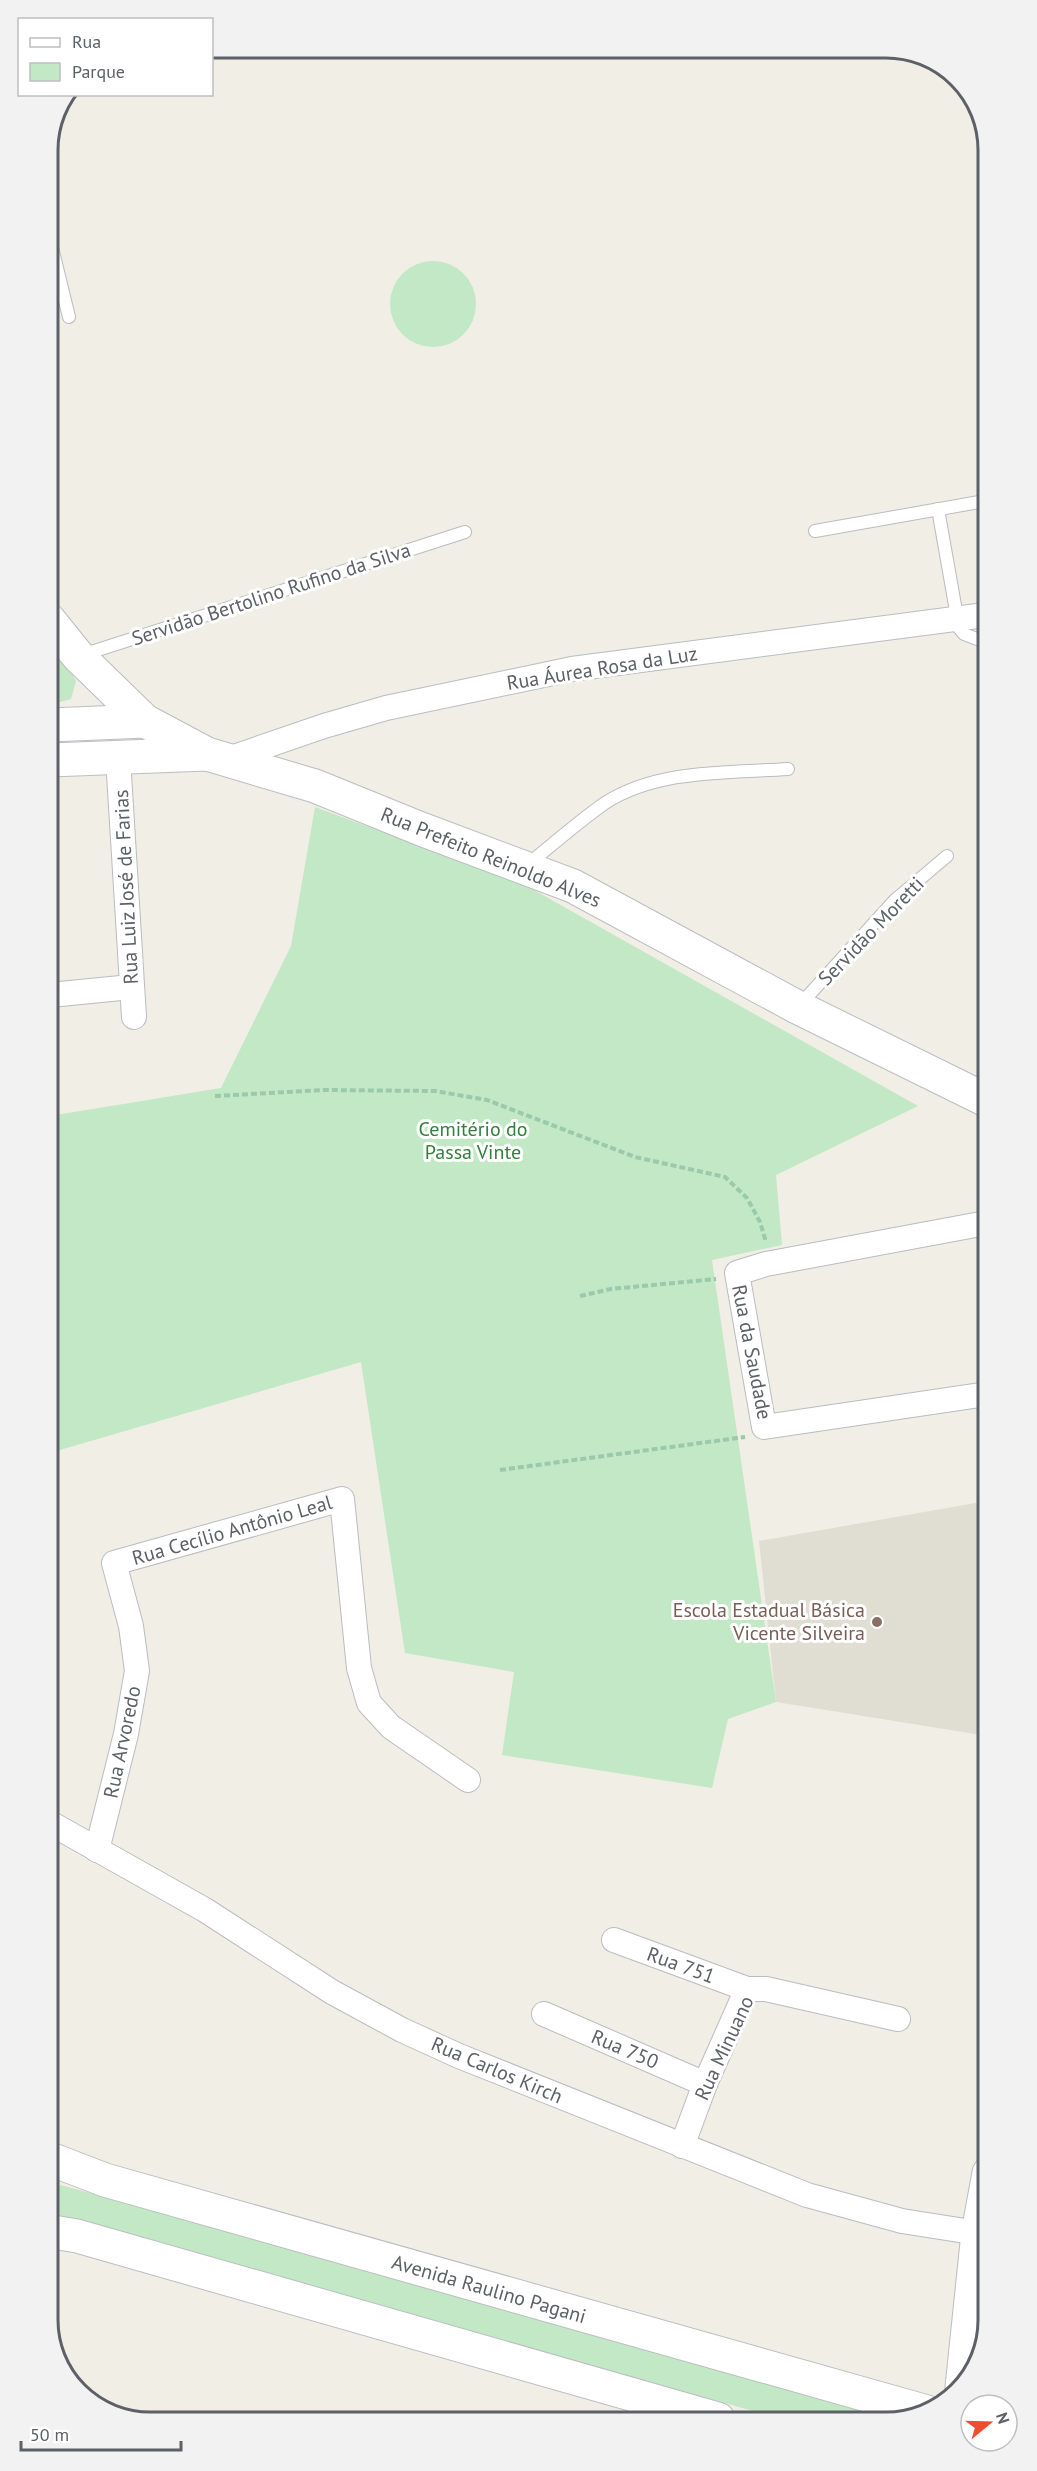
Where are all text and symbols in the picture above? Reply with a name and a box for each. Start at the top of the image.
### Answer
legend [18,18,213,96]
text: Rua [72,30,101,53]
text: Parque [72,60,125,83]
street label: Servidão Bertolino Rufino da Silva [128,537,414,651]
street label: Rua Áurea Rosa da Luz [505,640,699,696]
street label: Rua Luiz José de Farias [108,789,144,985]
street label: Rua Prefeito Reinoldo Alves [377,801,605,913]
street label: Servidão Moretti [812,871,930,991]
park label: Cemitério do Passa Vinte [419,1116,527,1165]
street label: Rua da Saudade [726,1282,778,1422]
street label: Rua Cecílio Antônio Leal [129,1489,335,1571]
place label: Escola Estadual Básica Vicente Silveira [673,1597,865,1646]
marker: Escola Estadual Básica Vicente Silveira [870,1615,884,1629]
street label: Rua Arvoredo [97,1683,147,1801]
street label: Rua 751 [643,1941,719,1989]
street label: Rua Minuano [689,1992,759,2104]
street label: Rua 750 [587,2023,663,2075]
street label: Rua Carlos Kirch [427,2031,567,2109]
street label: Avenida Raulino Pagani [389,2249,589,2329]
north arrow [959,2393,1019,2453]
text: N [992,2410,1014,2426]
scale bar [21,2414,182,2452]
text: 50 m [30,2423,69,2446]

